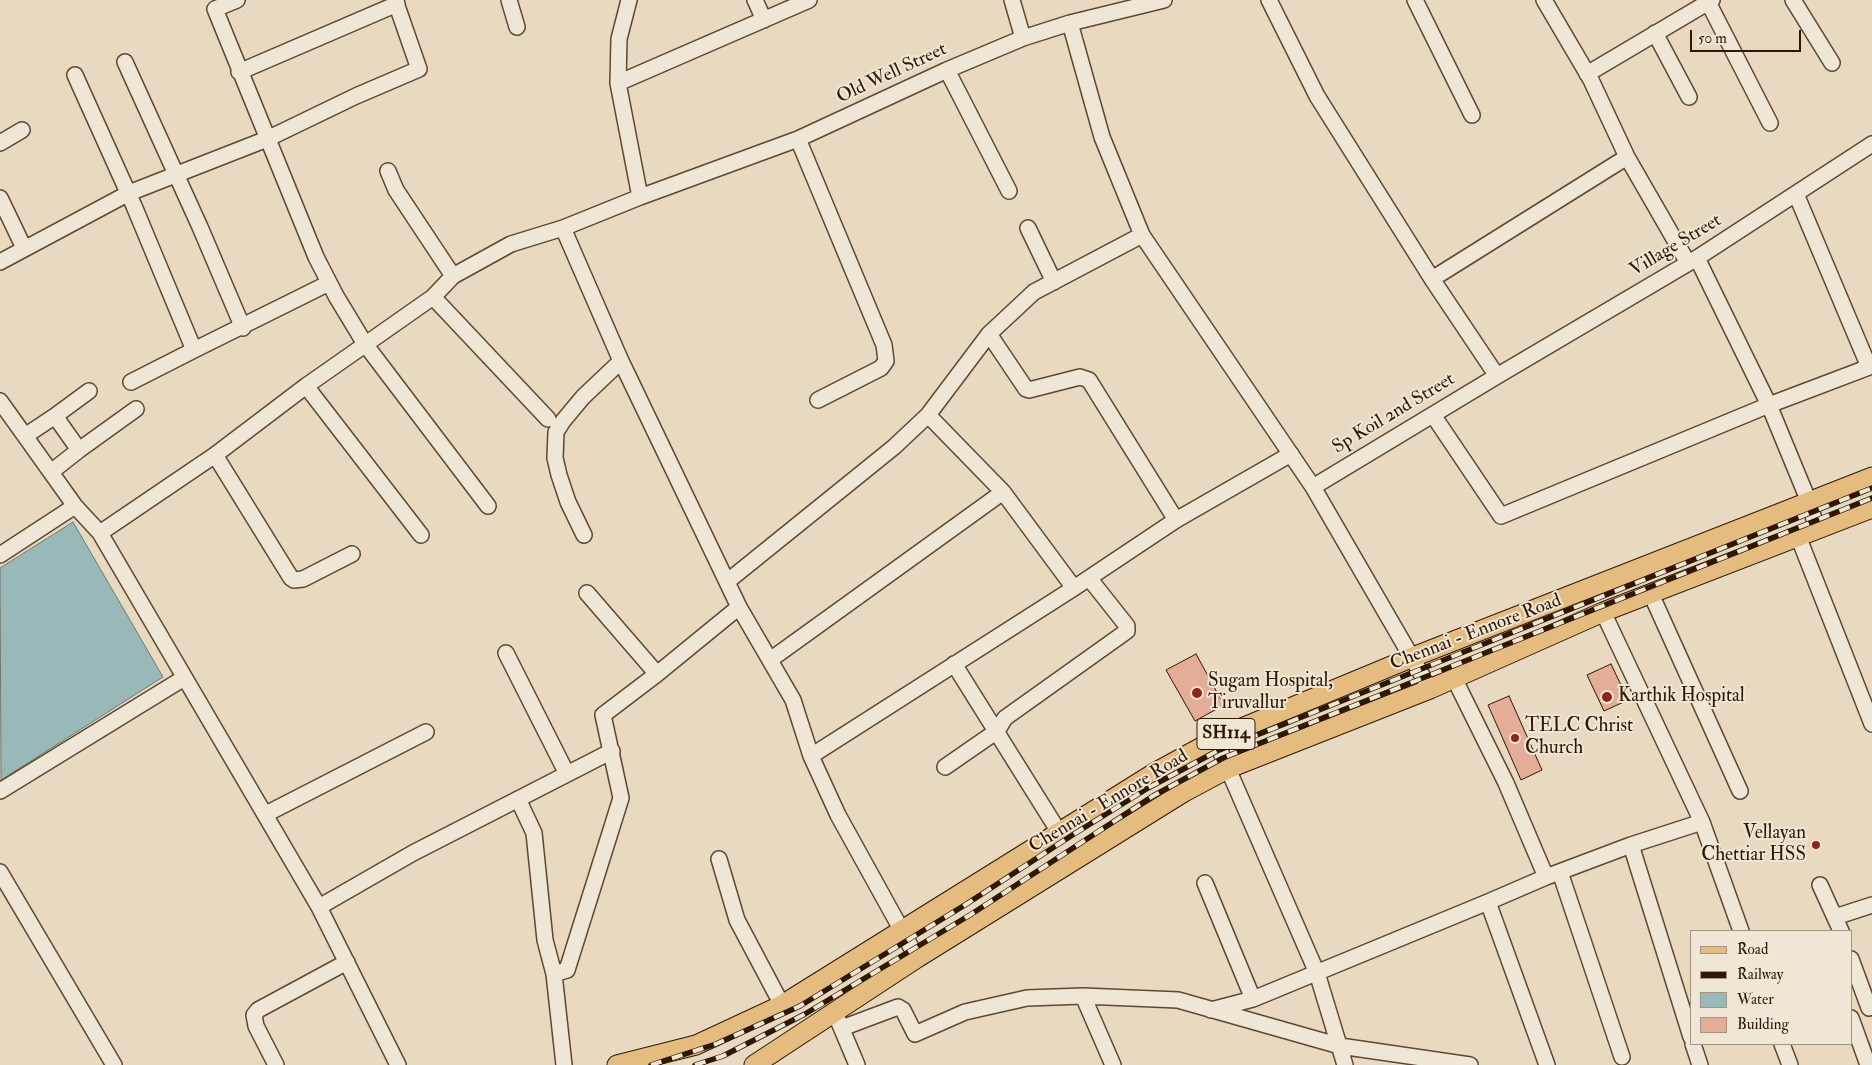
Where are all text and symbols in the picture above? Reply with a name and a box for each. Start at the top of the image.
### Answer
scale bar [1692,20,1803,52]
text: 50 m [1698,29,1727,48]
street label: Old Well Street [833,39,951,109]
street label: Village Street [1626,210,1726,282]
street label: Sp Koil 2nd Street [1329,369,1459,459]
street label: Chennai - Ennore Road [1387,590,1565,676]
place label: Sugam Hospital, Tiruvallur [1208,671,1333,715]
marker: Sugam Hospital, Tiruvallur [1190,686,1204,700]
place label: Karthik Hospital [1618,686,1745,708]
marker: Karthik Hospital [1600,690,1614,704]
place label: TELC Christ Church [1525,716,1633,760]
road number: SH114 [1197,719,1255,750]
marker: TELC Christ Church [1509,732,1521,744]
street label: Chennai - Ennore Road [1025,746,1193,858]
place label: Vellayan Chettiar HSS [1701,823,1806,867]
marker: Vellayan Chettiar HSS [1810,839,1822,851]
legend [1690,930,1852,1045]
text: Road [1737,940,1768,959]
text: Railway [1737,965,1783,984]
text: Water [1737,990,1774,1009]
text: Building [1737,1015,1789,1034]

